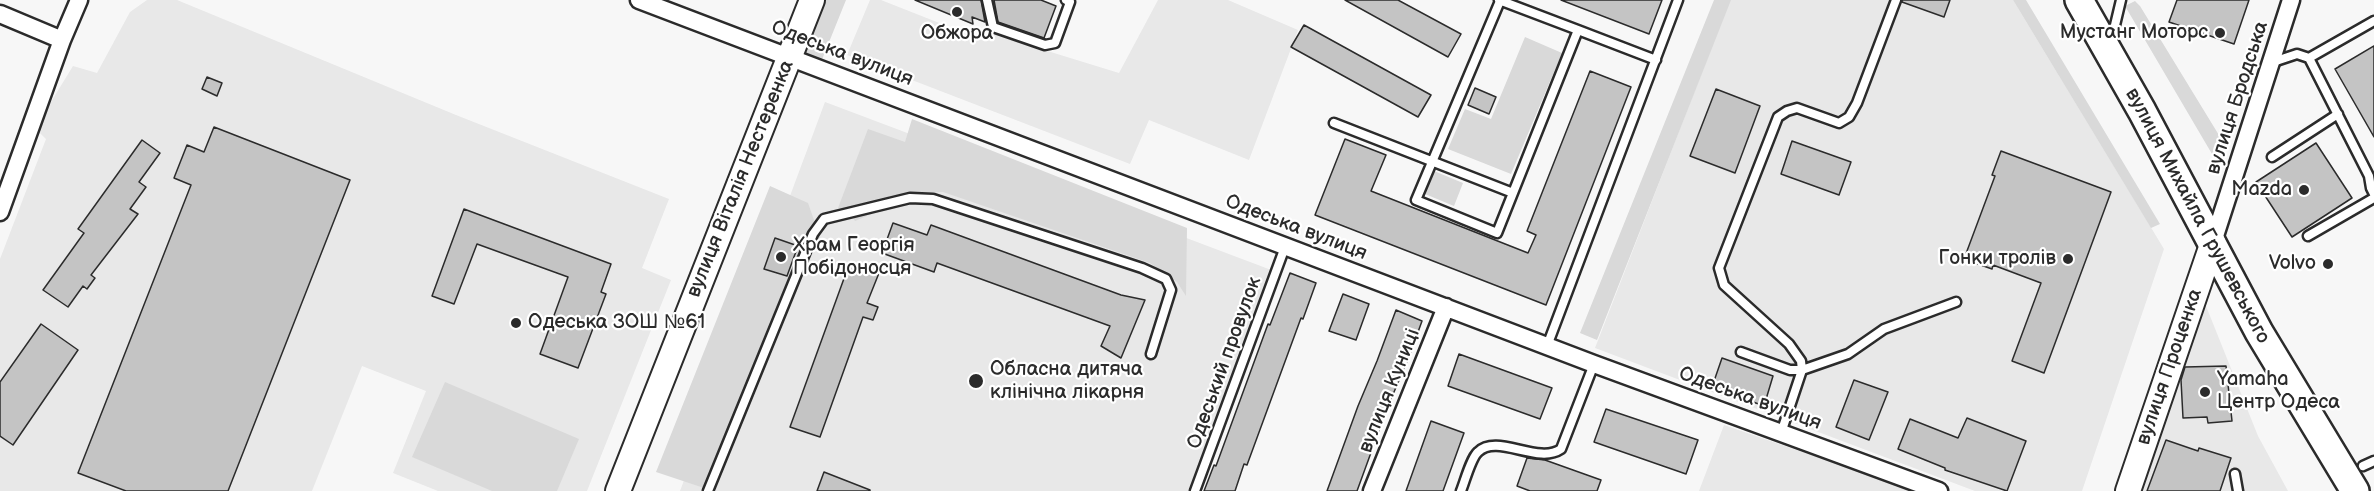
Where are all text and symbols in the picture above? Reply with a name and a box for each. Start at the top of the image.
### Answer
marker: Обжора [950,5,964,19]
street label: Одеська вулиця [768,16,916,92]
street label: вулиця Бродська [2202,18,2274,178]
place label: Мустанг Моторс [2060,21,2208,45]
place label: Обжора [921,22,993,46]
marker: Мустанг Моторс [2213,26,2227,40]
street label: вулиця Віталія Нестеренка [682,57,800,301]
street label: вулиця Михайла Грушевського [2119,84,2275,348]
place label: Mazda [2231,178,2292,202]
marker: Mazda [2297,183,2311,197]
street label: Одеська вулиця [1222,190,1370,266]
place label: Храм Георгія Побідоносця [793,234,915,281]
place label: Гонки тролів [1938,247,2056,271]
marker: Храм Георгія Побідоносця [774,250,788,264]
marker: Гонки тролів [2061,252,2075,266]
place label: Volvo [2269,252,2316,276]
marker: Volvo [2321,257,2335,271]
street label: Одеський провулок [1183,274,1267,452]
street label: вулиця Проценка [2132,286,2208,448]
place label: Одеська ЗОШ №61 [528,311,705,335]
marker: Одеська ЗОШ №61 [509,316,523,330]
street label: вулиця Куниці [1354,325,1426,457]
place label: Обласна дитяча клінічна лікарня [990,358,1144,405]
street label: Одеська вулиця [1675,362,1825,436]
place label: Yamaha Центр Одеса [2217,368,2340,415]
marker: Обласна дитяча клінічна лікарня [967,372,985,390]
marker: Yamaha Центр Одеса [2198,385,2212,399]

